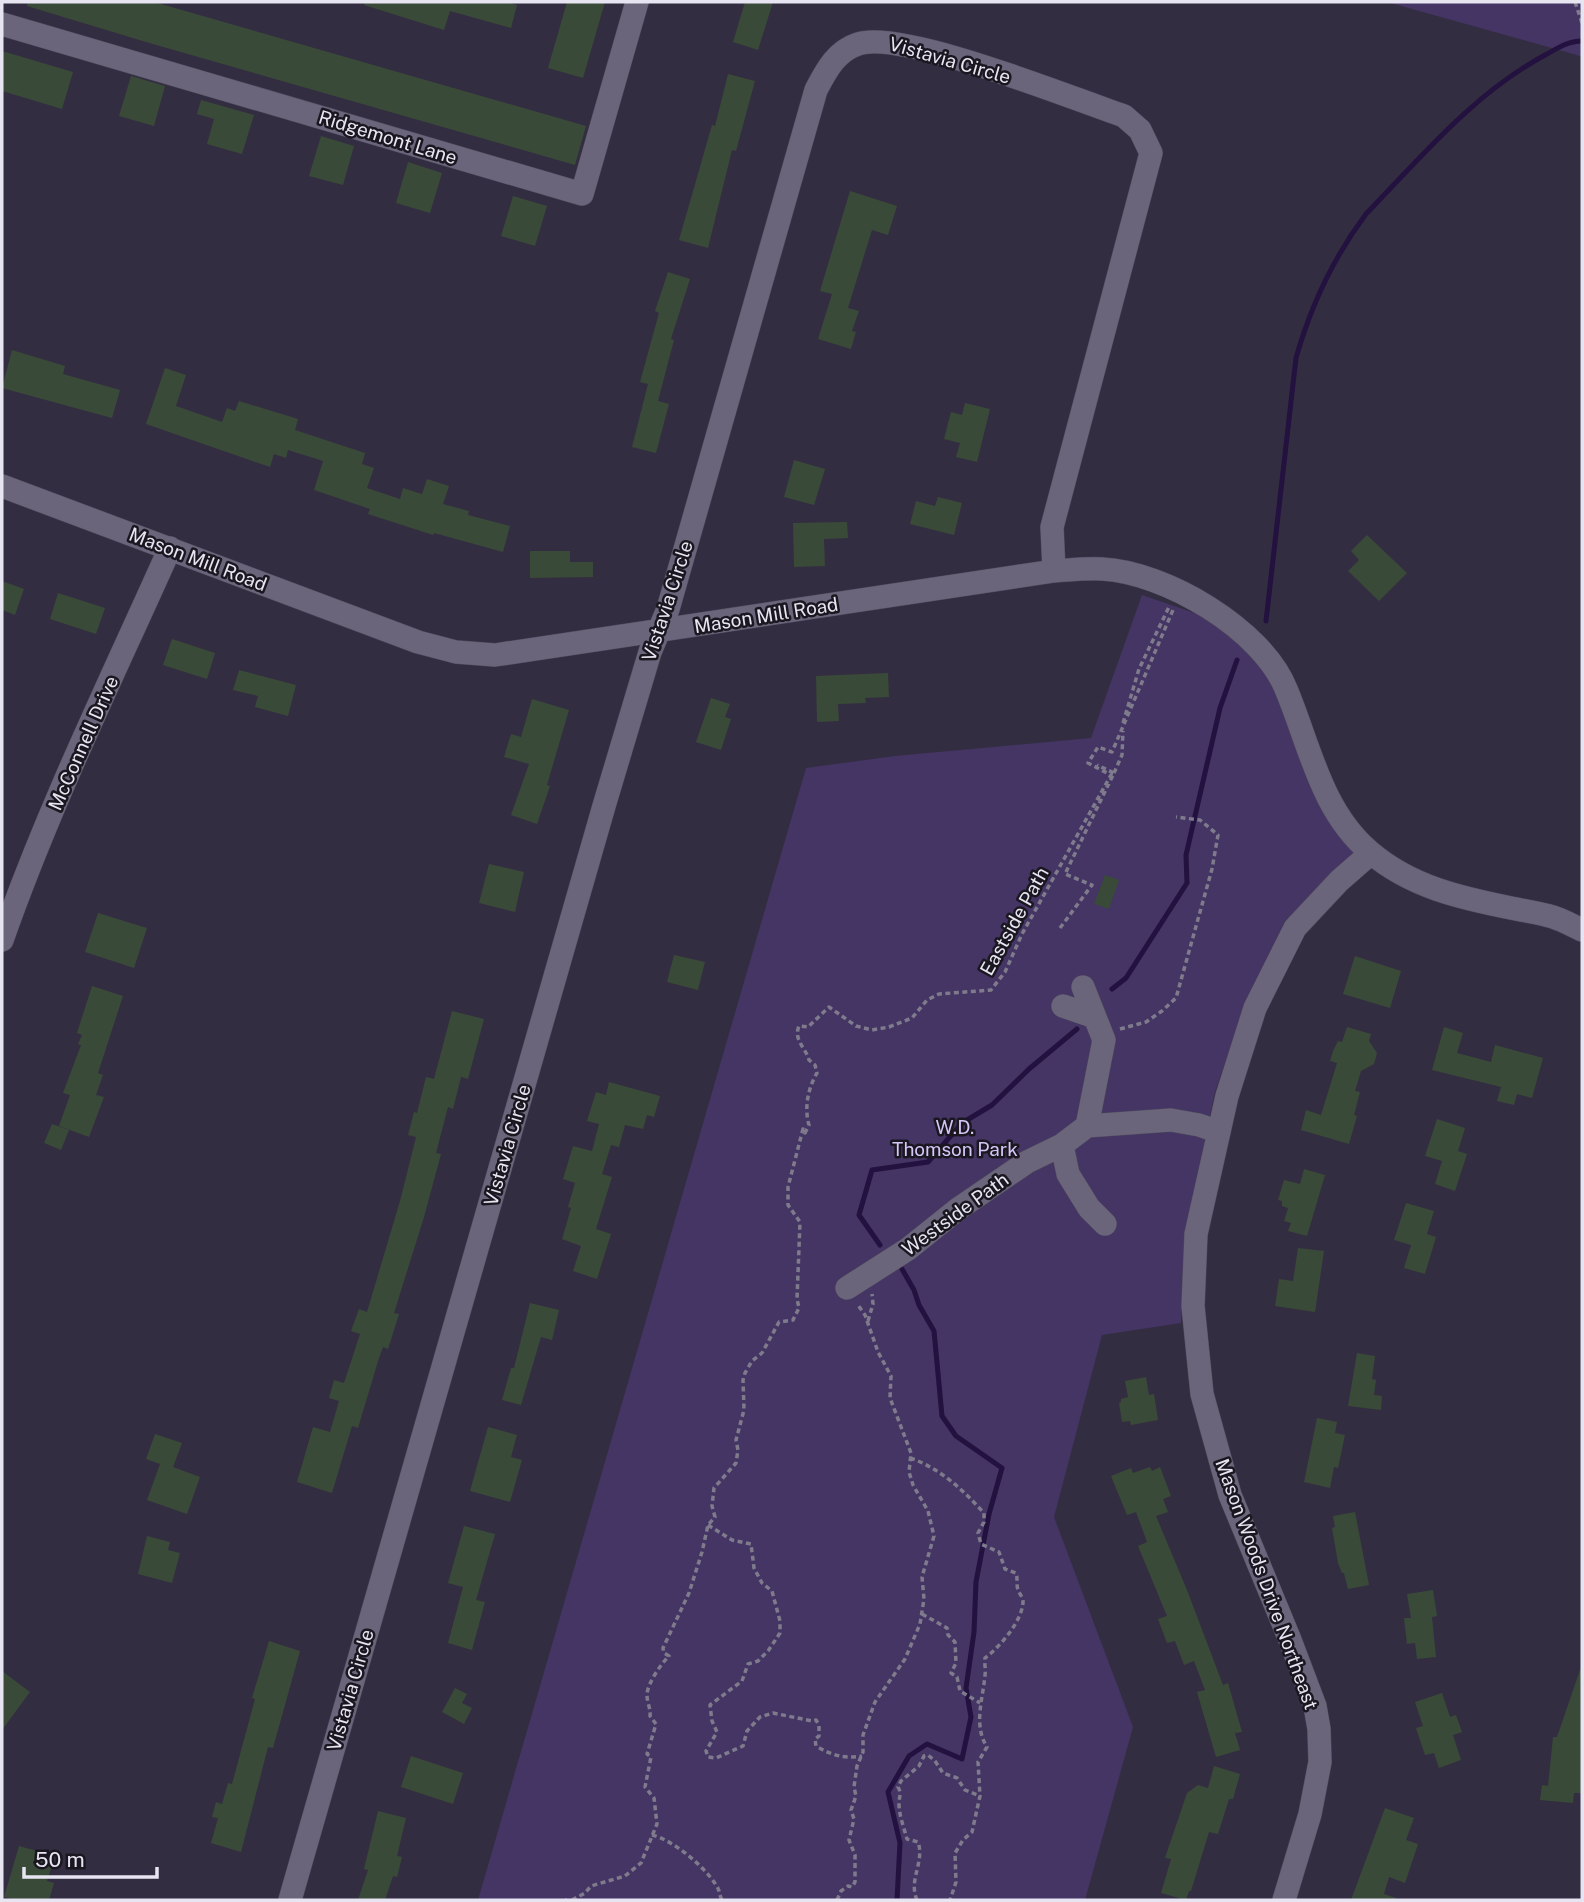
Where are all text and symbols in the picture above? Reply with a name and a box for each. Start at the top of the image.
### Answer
street label: Vistavia Circle [887,32,1013,88]
street label: Ridgemont Lane [316,105,460,169]
street label: Mason Mill Road [126,523,270,595]
street label: Vistavia Circle [637,538,697,664]
street label: Mason Mill Road [692,593,840,637]
street label: McConnell Drive [43,672,123,814]
street label: Eastside Path [975,863,1053,979]
street label: Vistavia Circle [479,1082,535,1208]
park label: W.D. Thomson Park [892,1116,1018,1160]
street label: Westside Path [898,1168,1012,1260]
street label: Mason Woods Drive Northeast [1211,1456,1323,1712]
street label: Vistavia Circle [322,1627,378,1753]
scale bar [24,1836,158,1880]
text: 50 m [35,1847,85,1872]

